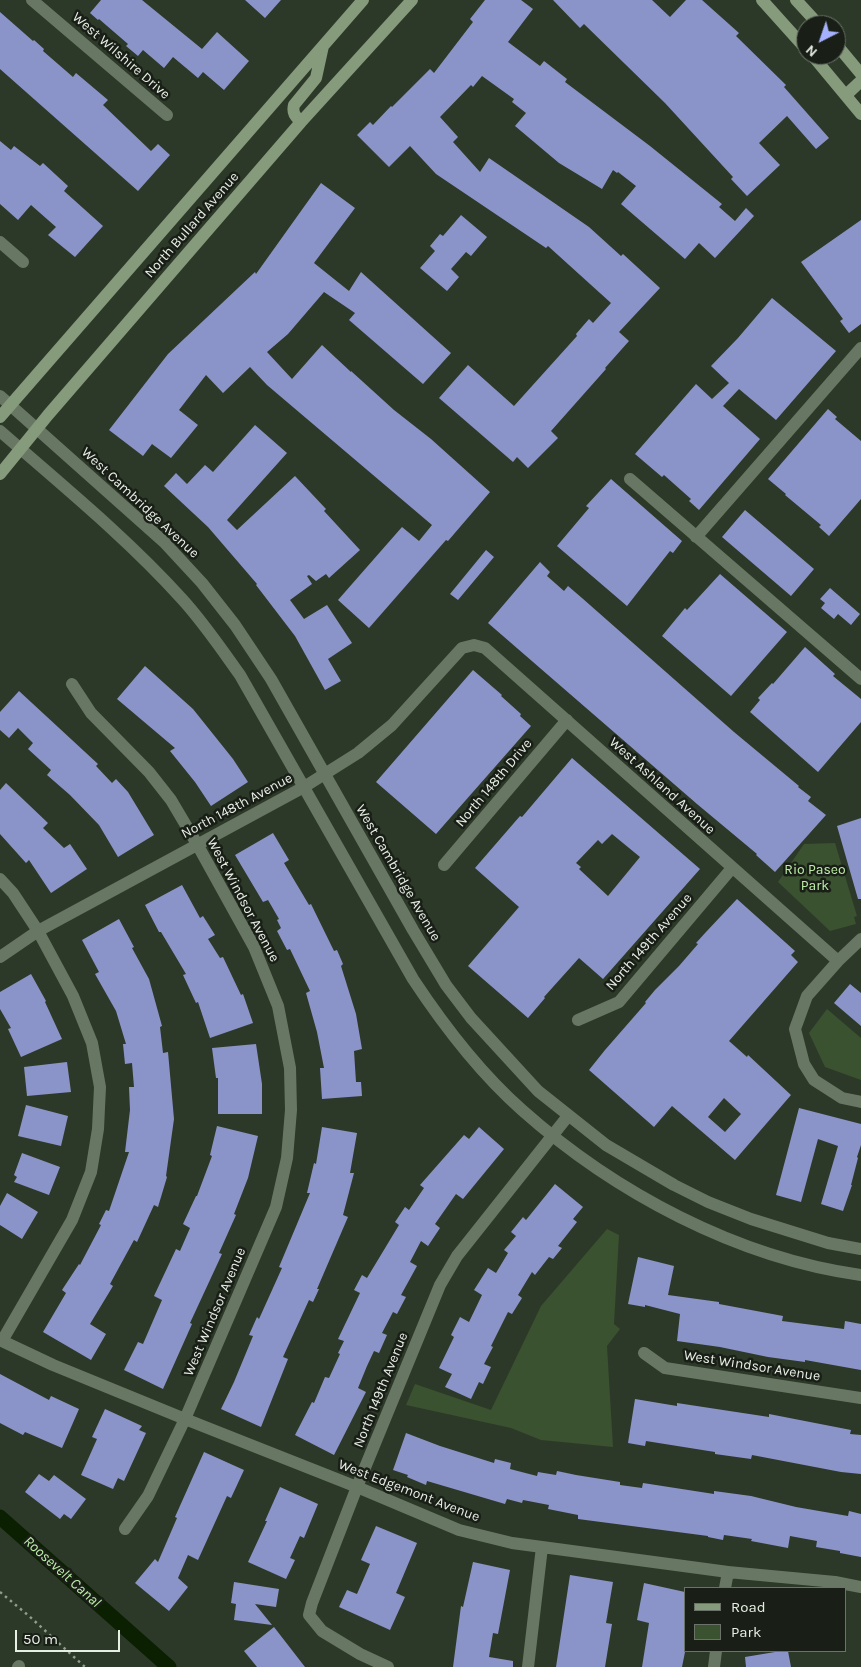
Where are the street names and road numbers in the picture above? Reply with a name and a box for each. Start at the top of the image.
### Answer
street label: West Wilshire Drive [69,9,173,103]
street label: North Bullard Avenue [141,169,243,281]
street label: West Cambridge Avenue [78,444,202,562]
street label: West Ashland Avenue [606,734,718,838]
street label: North 148th Drive [452,735,536,831]
street label: North 148th Avenue [179,770,295,842]
street label: West Cambridge Avenue [352,802,444,944]
street label: West Windsor Avenue [203,835,283,965]
street label: North 149th Avenue [602,890,696,994]
street label: West Windsor Avenue [180,1245,250,1379]
street label: North 149th Avenue [350,1330,412,1450]
street label: West Windsor Avenue [682,1347,822,1385]
street label: West Edgemont Avenue [336,1456,482,1526]

